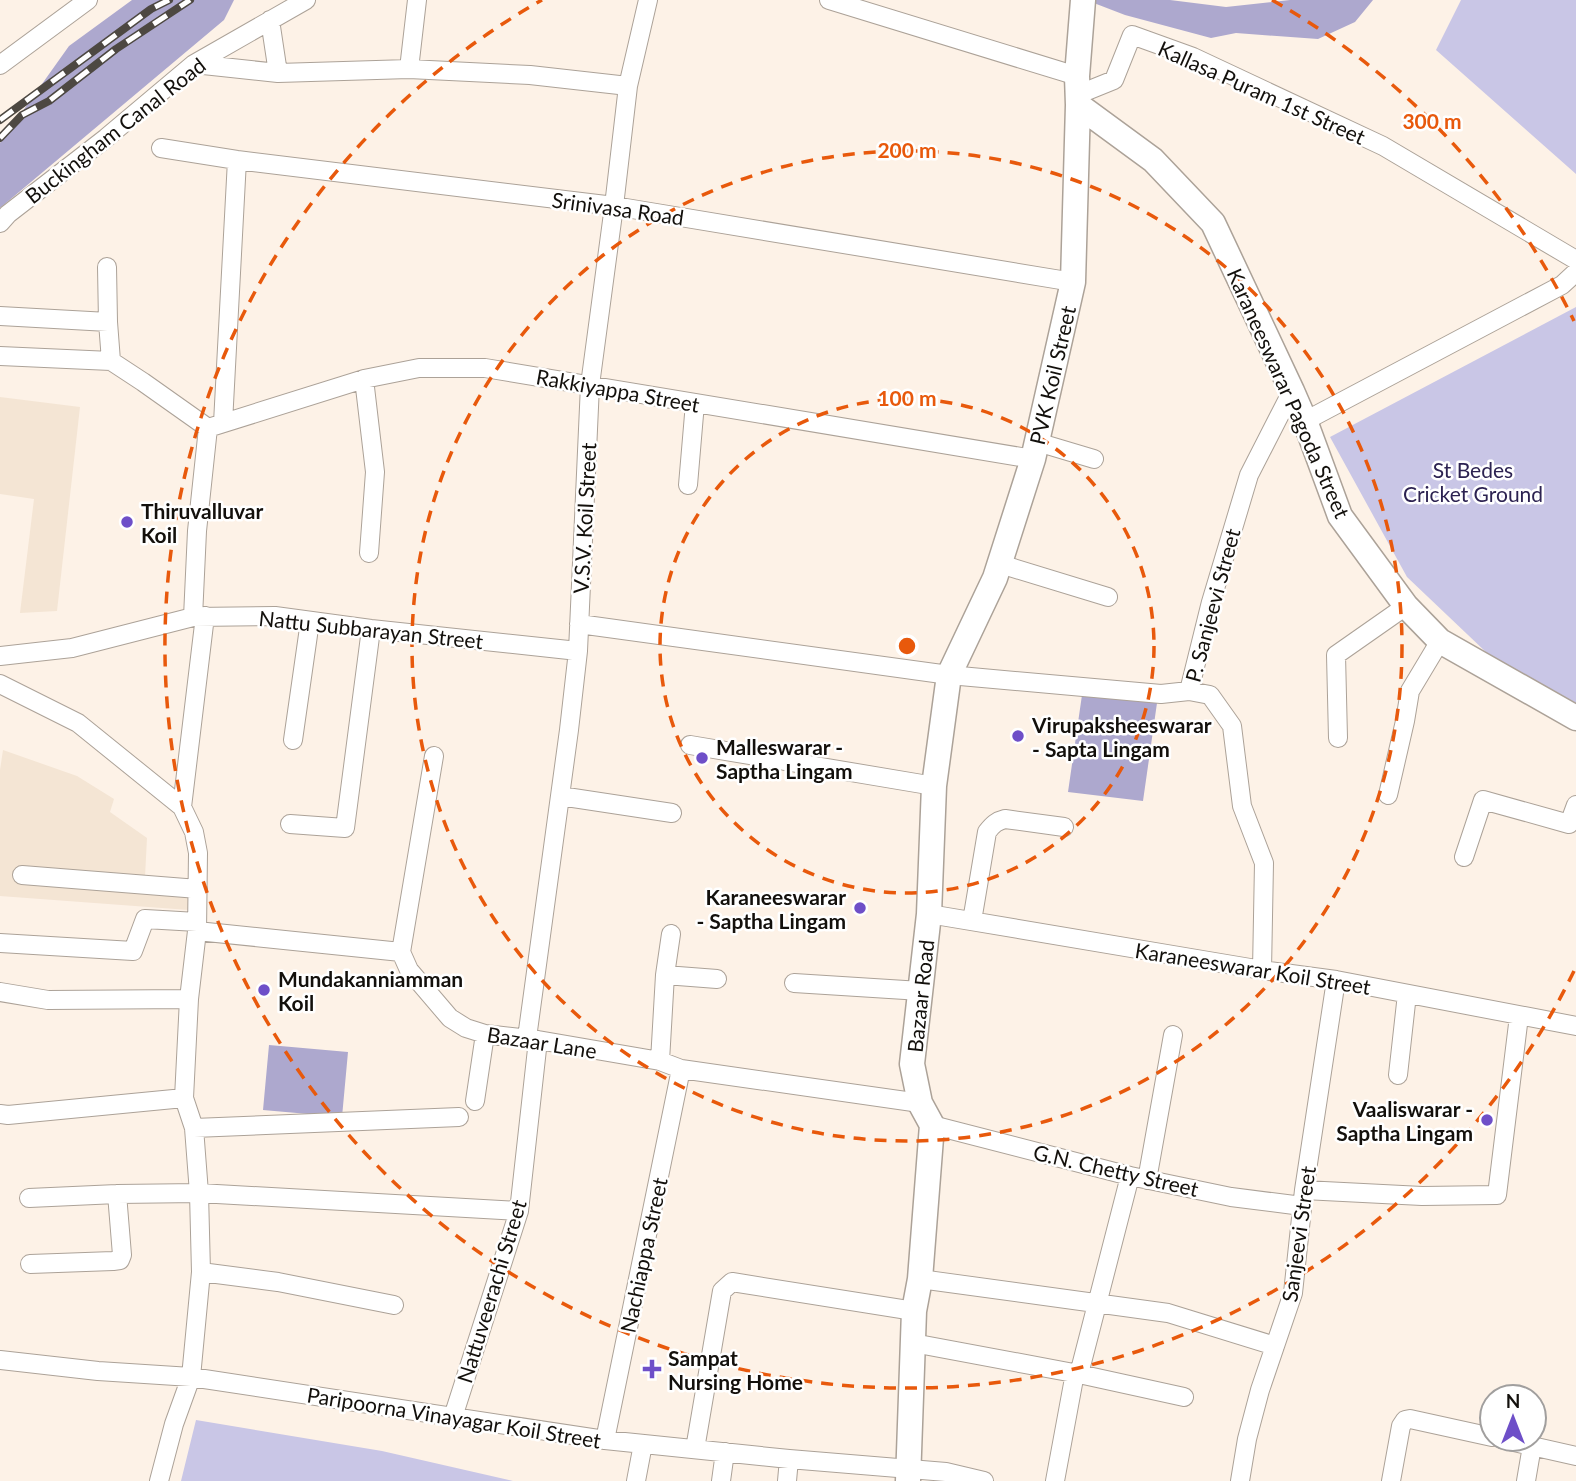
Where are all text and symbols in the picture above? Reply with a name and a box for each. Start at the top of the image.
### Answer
street label: Kallasa Puram 1st Street [1155,35,1370,149]
street label: Buckingham Canal Road [20,52,210,208]
text: 300 m [1402,108,1462,133]
text: 200 m [877,137,937,162]
street label: Srinivasa Road [550,186,686,230]
street label: Karaneeswarar Pagoda Street [1223,264,1356,522]
street label: PVK Koil Street [1024,303,1080,447]
street label: Rakkiyappa Street [534,363,702,417]
text: 100 m [877,385,937,410]
street label: V.S.V. Koil Street [568,441,600,594]
park label: St Bedes Cricket Ground [1403,457,1543,506]
place label: Thiruvalluvar Koil [141,498,264,547]
marker: Thiruvalluvar Koil [119,514,135,530]
street label: P. Sanjeevi Street [1180,525,1245,684]
street label: Nattu Subbarayan Street [258,605,485,653]
centre of rings [895,634,919,658]
place label: Virupaksheeswarar - Sapta Lingam [1031,712,1212,761]
marker: Virupaksheeswarar - Sapta Lingam [1010,728,1026,744]
place label: Malleswarar - Saptha Lingam [716,734,853,783]
marker: Malleswarar - Saptha Lingam [694,750,710,766]
place label: Karaneeswarar - Saptha Lingam [696,884,846,933]
marker: Karaneeswarar - Saptha Lingam [852,900,868,916]
street label: Karaneeswarar Koil Street [1133,937,1373,999]
street label: Bazaar Road [902,938,938,1054]
place label: Mundakanniamman Koil [278,966,463,1015]
marker: Mundakanniamman Koil [256,982,272,998]
street label: Bazaar Lane [485,1021,599,1063]
place label: Vaaliswarar - Saptha Lingam [1336,1096,1473,1145]
marker: Vaaliswarar - Saptha Lingam [1479,1112,1495,1128]
street label: G.N. Chetty Street [1031,1139,1201,1201]
street label: Sanjeevi Street [1276,1164,1320,1304]
street label: Nachiappa Street [614,1175,672,1335]
street label: Nattuveerachi Street [451,1196,531,1386]
place label: Sampat Nursing Home [668,1345,803,1394]
marker: Sampat Nursing Home [642,1359,662,1379]
street label: Paripoorna Vinayagar Koil Street [305,1381,603,1453]
north arrow [1478,1383,1548,1453]
text: N [1506,1389,1520,1412]

